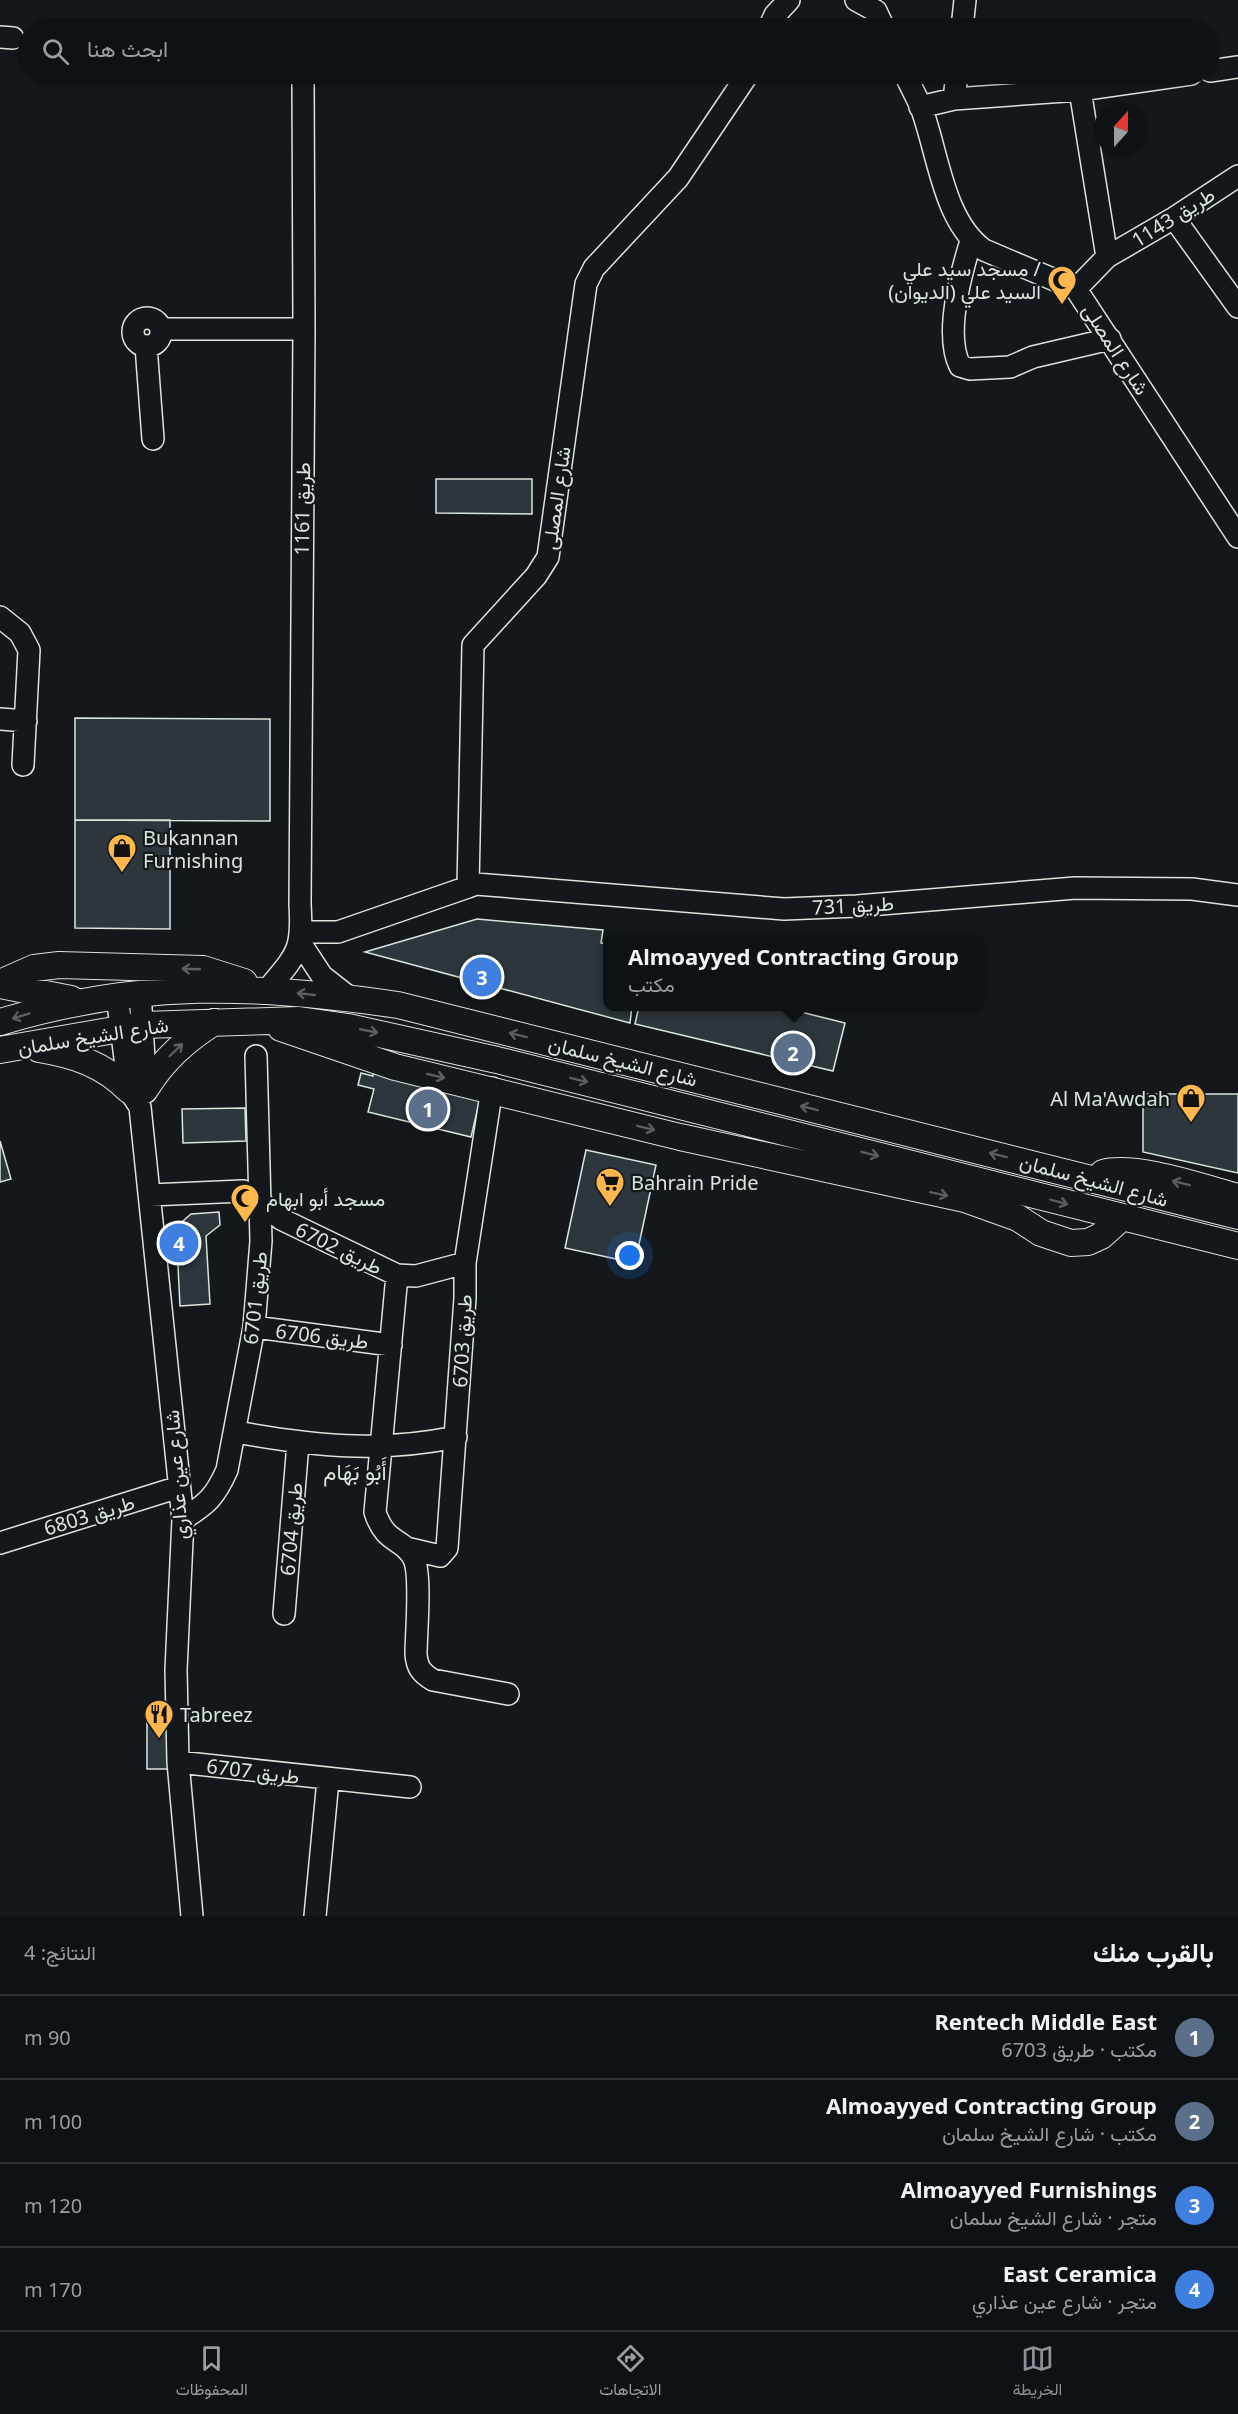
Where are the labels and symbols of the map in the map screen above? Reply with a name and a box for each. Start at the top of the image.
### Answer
north arrow [1094,102,1148,156]
street label: طريق 1143 [1126,181,1220,253]
place label: مسجد سيد علي / السيد علي (الديوان) [888,255,1042,309]
mosque icon: مسجد سيد علي / السيد علي (الديوان) [1046,264,1078,306]
street label: شارع المصلى [1076,298,1156,400]
street label: شارع المصلى [535,445,578,551]
street label: طريق 1161 [288,462,316,556]
place label: Bukannan Furnishing [143,824,243,874]
shop icon: Bukannan Furnishing [106,832,138,874]
street label: طريق 731 [811,889,895,921]
pin: 3 [462,954,502,1000]
one-way arrow [181,963,201,974]
one-way arrow [297,988,317,999]
one-way arrow [12,1011,31,1022]
street label: شارع الشيخ سلمان [16,1011,171,1062]
one-way arrow [358,1026,378,1037]
one-way arrow [509,1029,528,1041]
street label: شارع الشيخ سلمان [546,1029,700,1094]
pin: 2 [774,1030,812,1076]
one-way arrow [169,1043,184,1057]
one-way arrow [427,1071,446,1083]
one-way arrow [569,1075,588,1087]
shop icon: Al Ma'Awdah [1175,1082,1207,1124]
place label: Al Ma'Awdah [1050,1085,1170,1112]
pin: 1 [408,1086,448,1132]
one-way arrow [800,1101,819,1113]
one-way arrow [636,1122,655,1134]
street label: شارع الشيخ سلمان [1017,1147,1171,1214]
one-way arrow [860,1148,879,1160]
one-way arrow [989,1148,1008,1160]
supermarket icon: Bahrain Pride [594,1166,626,1208]
place label: Bahrain Pride [631,1169,758,1196]
one-way arrow [1172,1176,1191,1188]
mosque icon: مسجد أبو ابهام [229,1182,261,1224]
place label: مسجد أبو ابهام [266,1185,385,1212]
one-way arrow [929,1189,948,1200]
one-way arrow [1049,1197,1068,1208]
street label: طريق 6702 [291,1215,387,1281]
pin: 4 [160,1220,198,1266]
your location [615,1241,644,1270]
street label: طريق 6701 [237,1250,273,1346]
street label: طريق 6703 [446,1294,478,1388]
street label: طريق 6706 [274,1317,370,1355]
street label: شارع عين عذاري [158,1409,198,1541]
district label: أَبُو بَهَام [323,1456,387,1487]
street label: طريق 6704 [273,1481,309,1577]
street label: طريق 6803 [40,1488,138,1542]
restaurant icon: Tabreez [143,1698,175,1740]
place label: Tabreez [180,1701,253,1728]
street label: طريق 6707 [205,1752,301,1790]

